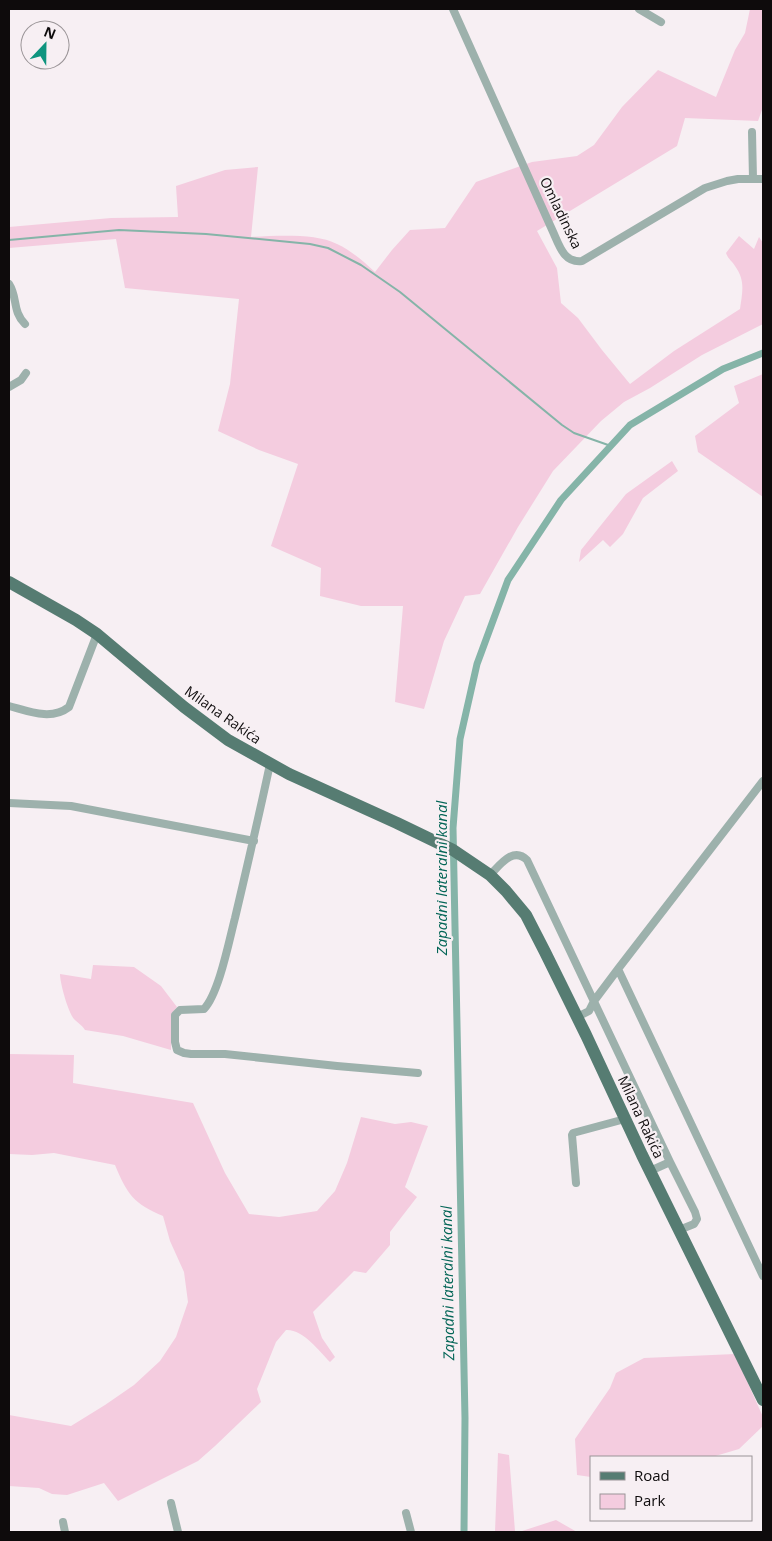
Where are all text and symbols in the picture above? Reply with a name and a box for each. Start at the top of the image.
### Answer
north arrow [20,20,70,70]
text: N [41,22,59,43]
street label: Omladinska [536,174,587,252]
street label: Milana Rakića [181,681,265,748]
water label: Zapadni lateralni kanal [431,800,451,956]
street label: Milana Rakića [614,1072,669,1161]
water label: Zapadni lateralni kanal [436,1204,458,1361]
legend [590,1456,752,1521]
text: Road [634,1465,670,1485]
text: Park [634,1490,665,1510]

